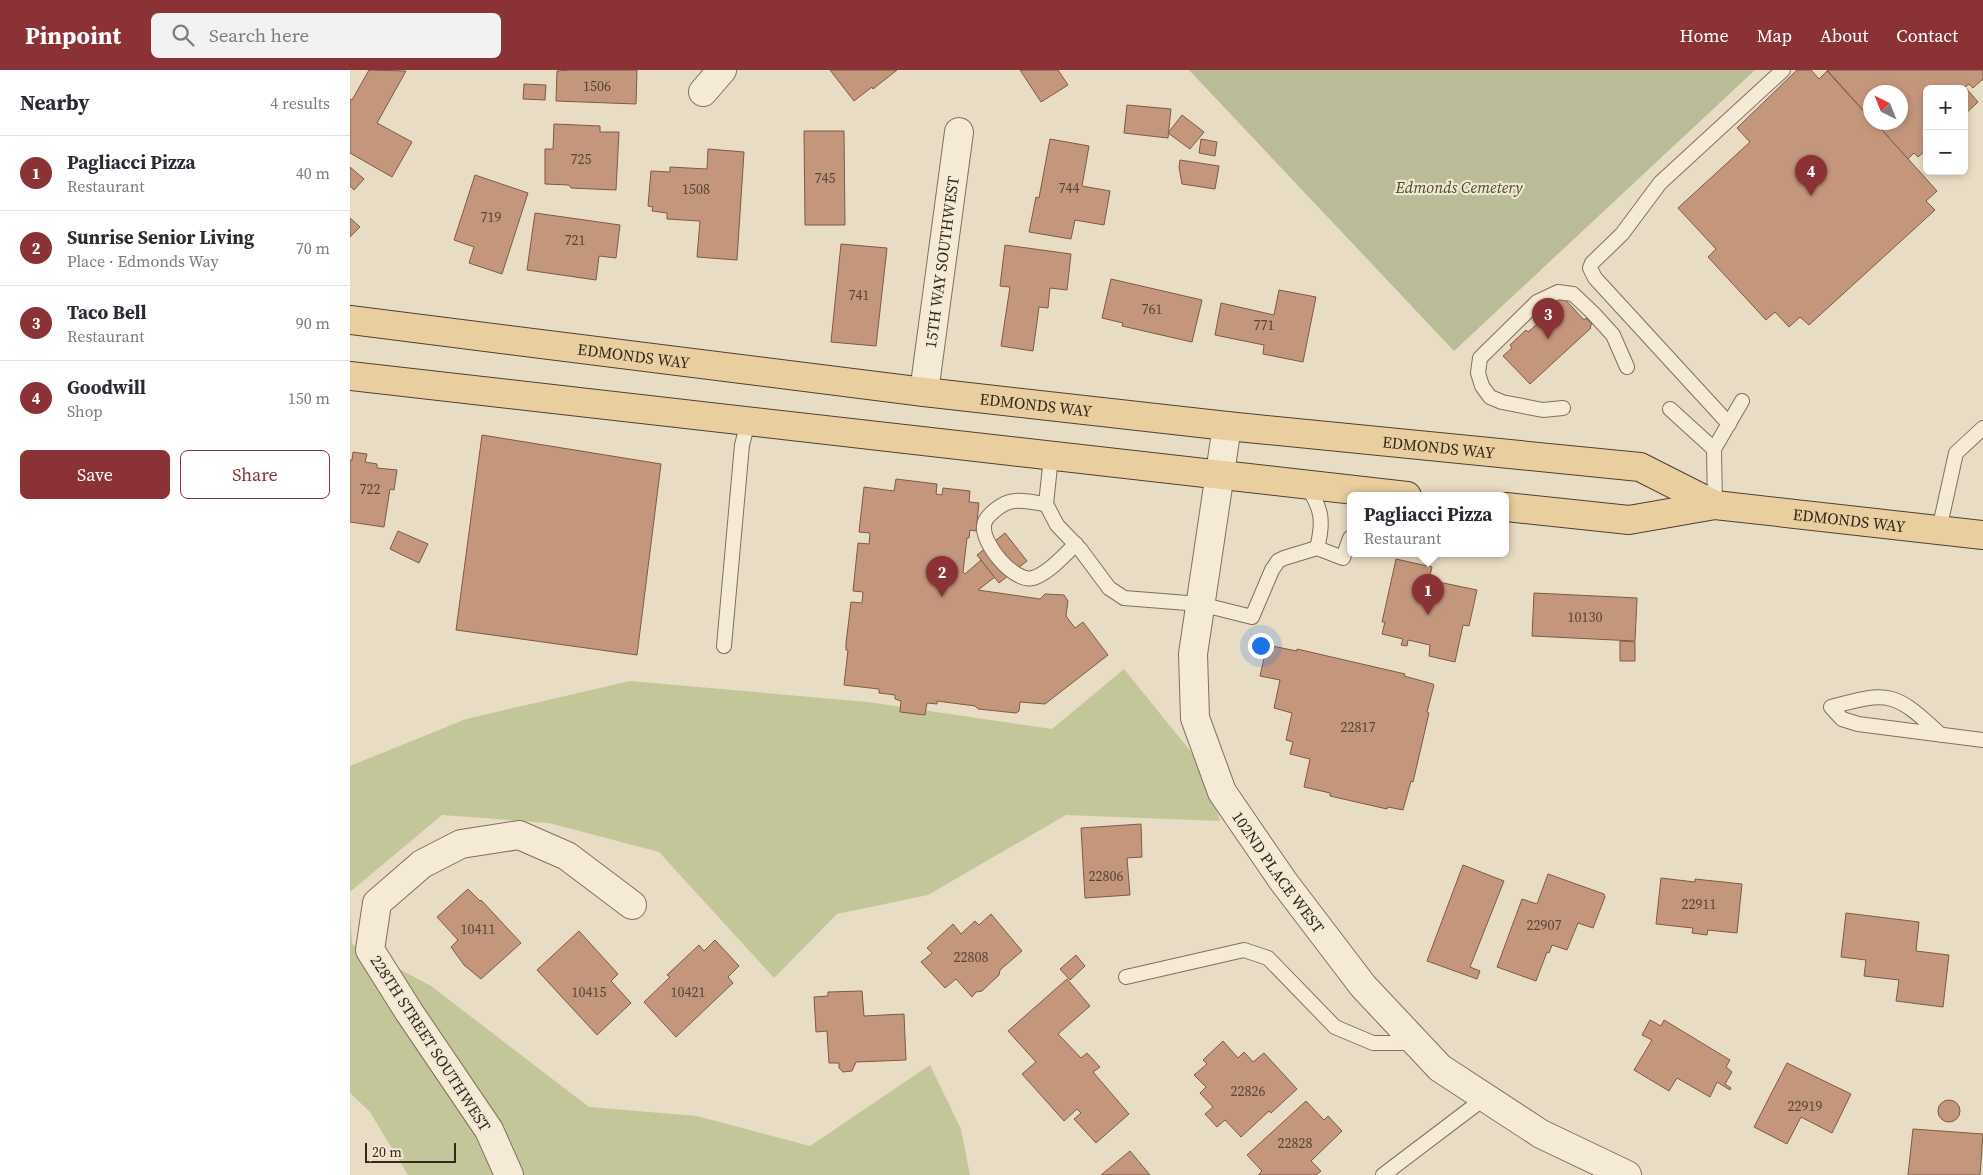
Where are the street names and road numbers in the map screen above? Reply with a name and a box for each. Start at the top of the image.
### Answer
street label: 15TH WAY SOUTHWEST [919,174,964,350]
street label: EDMONDS WAY [576,338,691,374]
street label: EDMONDS WAY [978,387,1093,422]
street label: EDMONDS WAY [1381,430,1496,464]
street label: EDMONDS WAY [1792,503,1907,537]
street label: 102ND PLACE WEST [1227,806,1330,938]
street label: 228TH STREET SOUTHWEST [366,951,497,1136]

